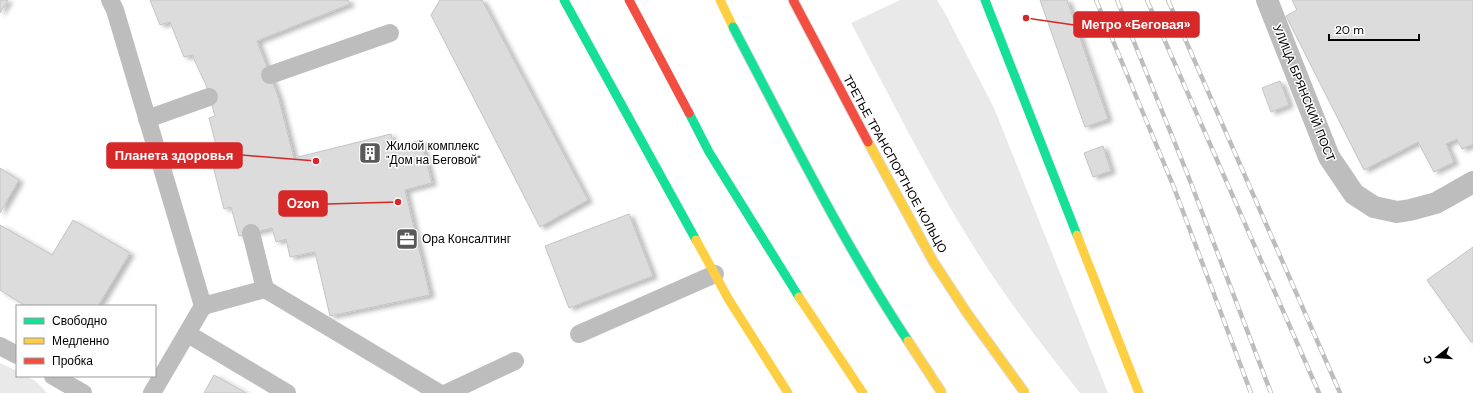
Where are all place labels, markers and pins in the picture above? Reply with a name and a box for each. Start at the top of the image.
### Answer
callout: Метро «Беговая» [1074,12,1199,37]
place label: Жилой комплекс "Дом на Беговой" [386,138,481,168]
building icon: Жилой комплекс "Дом на Беговой" [357,140,383,166]
callout: Планета здоровья [107,143,242,168]
callout: Ozon [279,191,327,216]
office icon: Ора Консалтинг [394,226,420,252]
place label: Ора Консалтинг [422,231,512,247]

